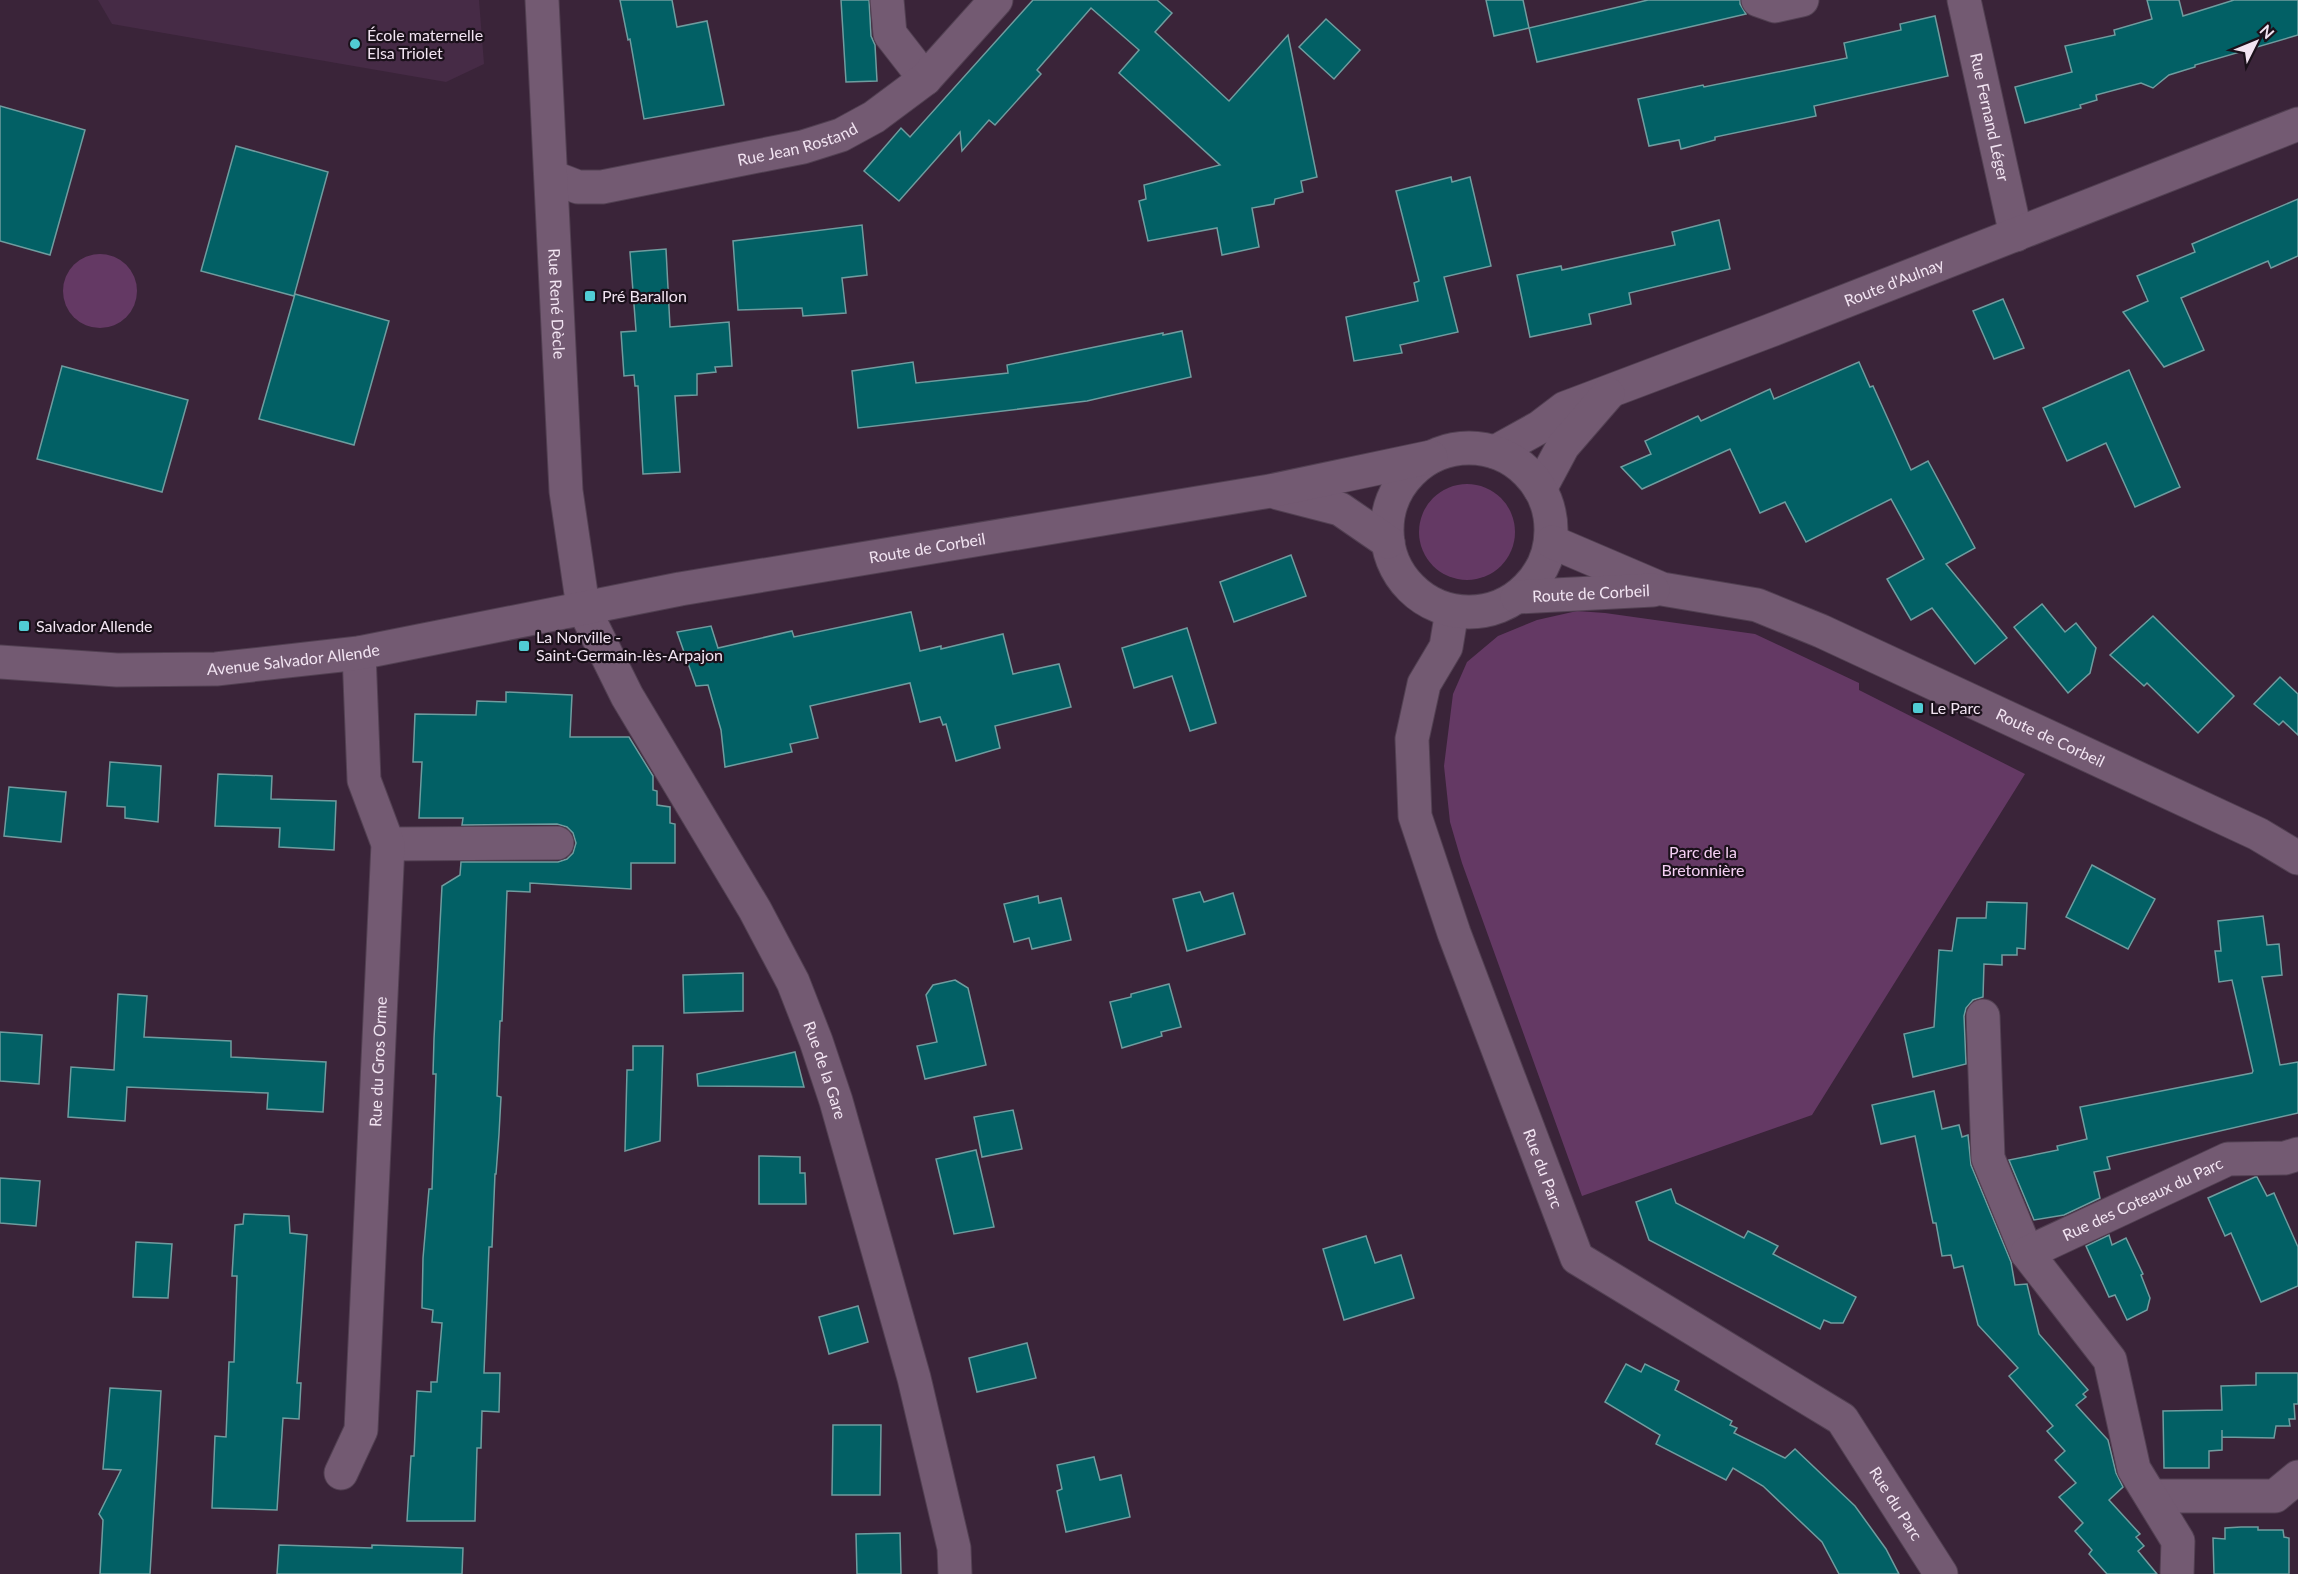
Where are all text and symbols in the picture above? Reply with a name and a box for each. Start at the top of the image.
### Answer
north arrow [2226,12,2286,72]
text: N [2256,20,2278,42]
place label: École maternelle Elsa Triolet [367,25,483,62]
marker: École maternelle Elsa Triolet [348,37,362,51]
street label: Rue Fernand Léger [1967,51,2014,183]
street label: Rue Jean Rostand [736,118,860,169]
street label: Rue René Dècle [545,248,570,360]
street label: Route d'Aulnay [1841,253,1947,310]
place label: Pré Barallon [602,286,687,305]
marker: Pré Barallon [583,289,597,303]
street label: Route de Corbeil [867,528,987,566]
street label: Route de Corbeil [1532,580,1650,605]
place label: Salvador Allende [36,616,153,635]
marker: Salvador Allende [17,619,31,633]
place label: La Norville - Saint-Germain-lès-Arpajon [536,627,723,664]
street label: Avenue Salvador Allende [207,639,381,678]
marker: La Norville - Saint-Germain-lès-Arpajon [517,639,531,653]
place label: Le Parc [1930,698,1981,717]
marker: Le Parc [1911,701,1925,715]
street label: Route de Corbeil [1993,704,2108,771]
park label: Parc de la Bretonnière [1662,842,1744,879]
street label: Rue du Gros Orme [365,996,390,1127]
street label: Rue de la Gare [800,1018,851,1121]
street label: Rue du Parc [1520,1126,1567,1211]
street label: Rue des Coteaux du Parc [2059,1153,2226,1244]
street label: Rue du Parc [1866,1463,1927,1544]

